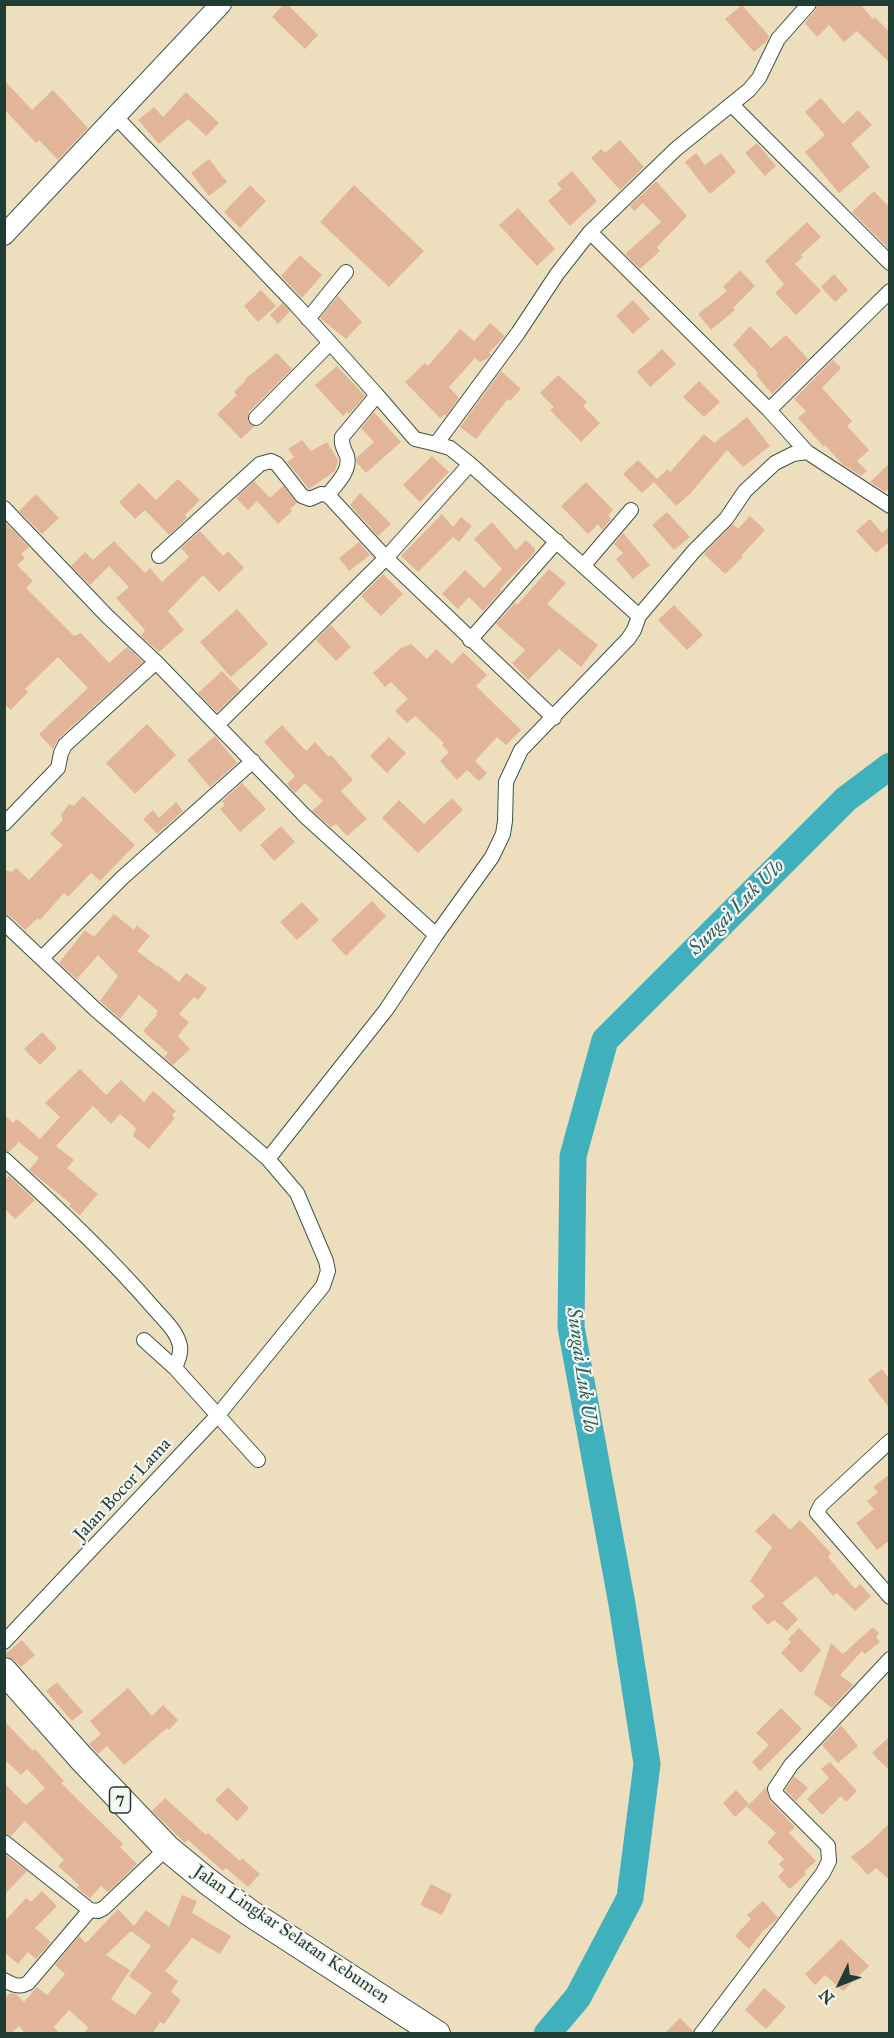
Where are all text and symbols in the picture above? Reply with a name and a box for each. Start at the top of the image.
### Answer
water label: Sungai Luk Ulo [684,855,790,961]
water label: Sungai Luk Ulo [560,1306,602,1434]
street label: Jalan Bocor Lama [70,1434,176,1546]
road number: 7 [110,1787,130,1813]
street label: Jalan Lingkar Selatan Kebumen [189,1861,393,2009]
north arrow [810,1954,870,2014]
text: N [815,1985,838,2008]

